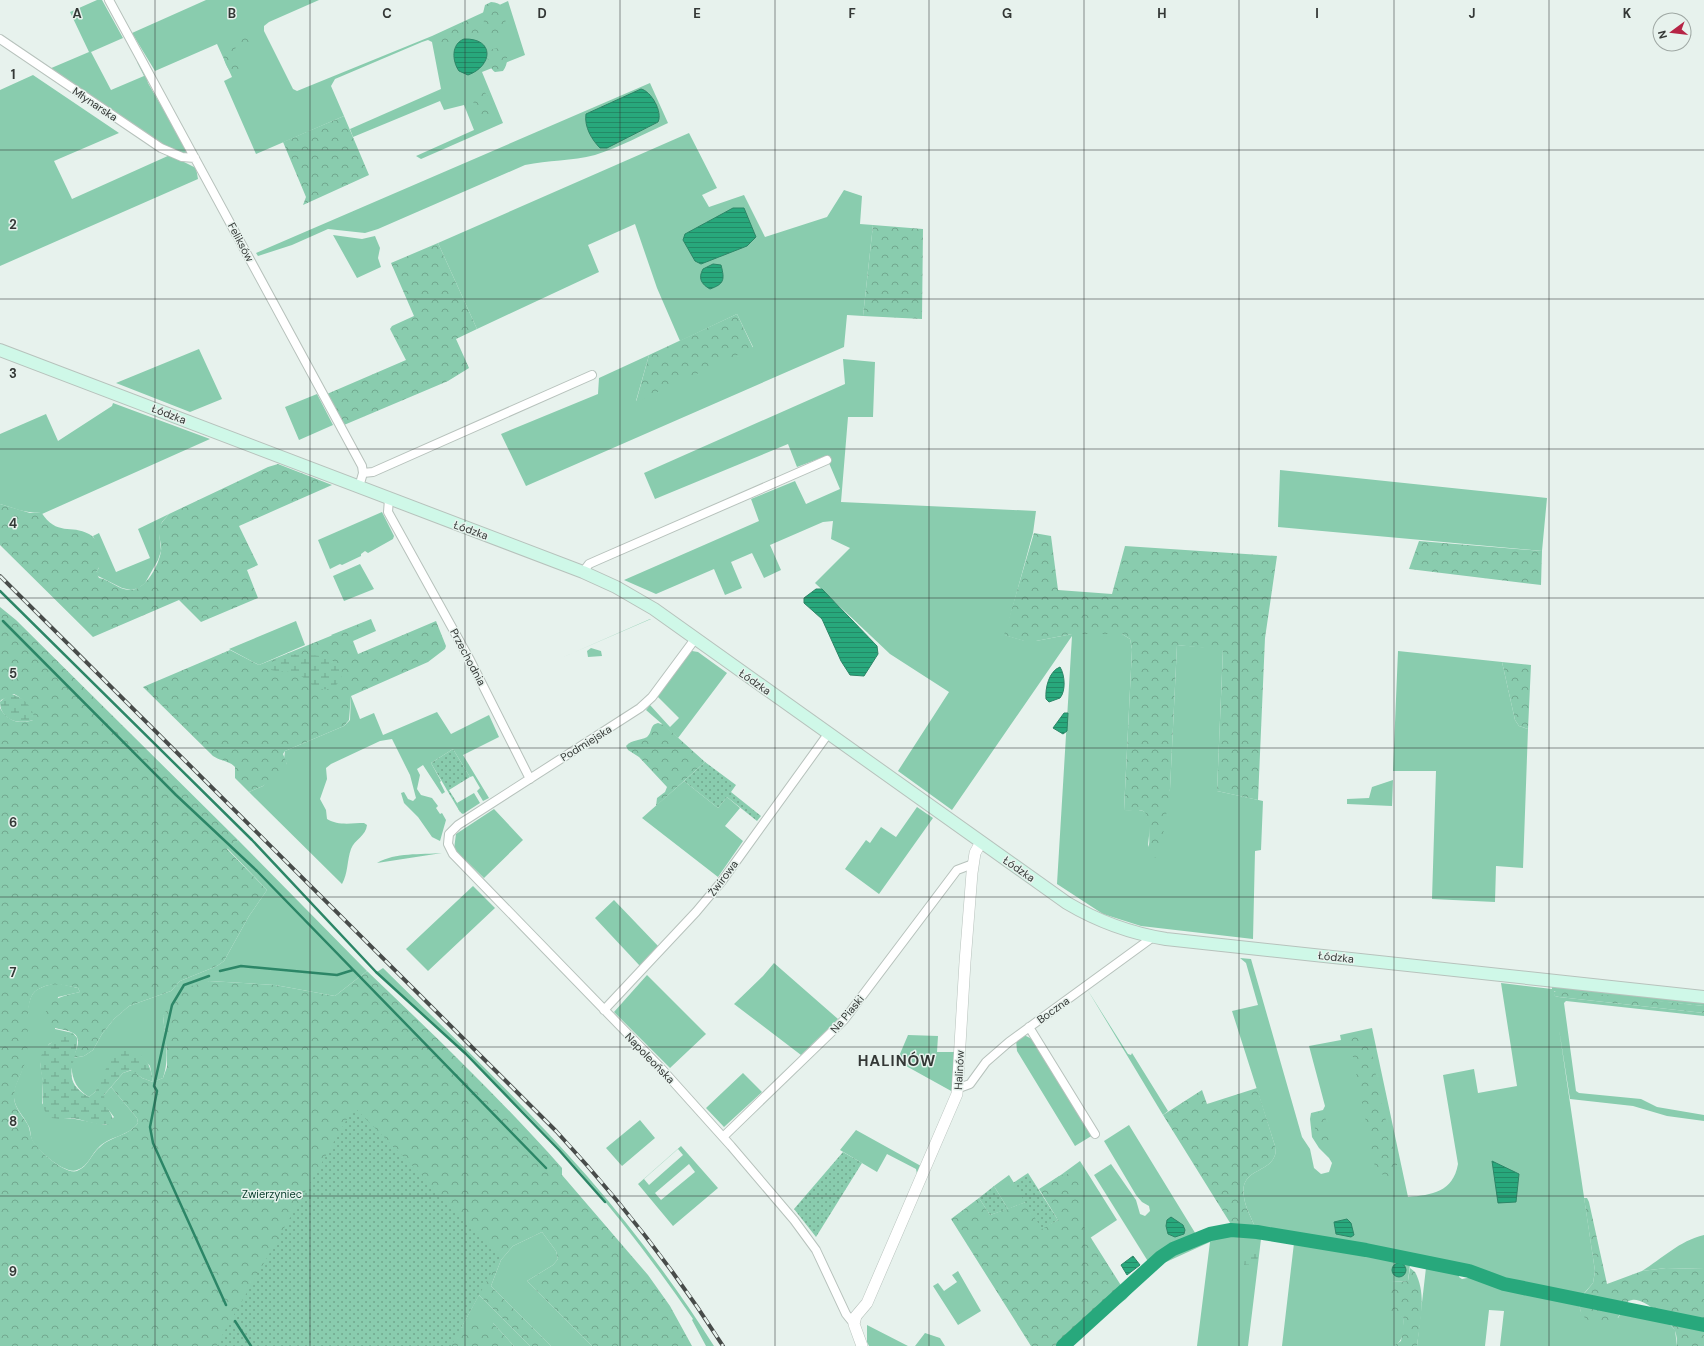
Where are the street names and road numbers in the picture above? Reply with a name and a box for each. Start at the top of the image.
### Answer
street label: Młynarska [70,84,120,124]
street label: Feliksów [225,220,257,265]
street label: Łódzka [150,401,188,427]
street label: Łódzka [452,517,490,543]
street label: Przechodnia [447,626,489,688]
street label: Łódzka [736,666,774,698]
street label: Podmiejska [558,722,614,764]
street label: Łódzka [1000,853,1038,885]
street label: Żwirowa [705,857,741,899]
street label: Łódzka [1317,948,1355,966]
street label: Na Piaski [827,992,867,1036]
street label: Boczna [1034,994,1072,1026]
street label: Napoleońska [622,1030,678,1086]
street label: Halinów [951,1049,967,1090]

